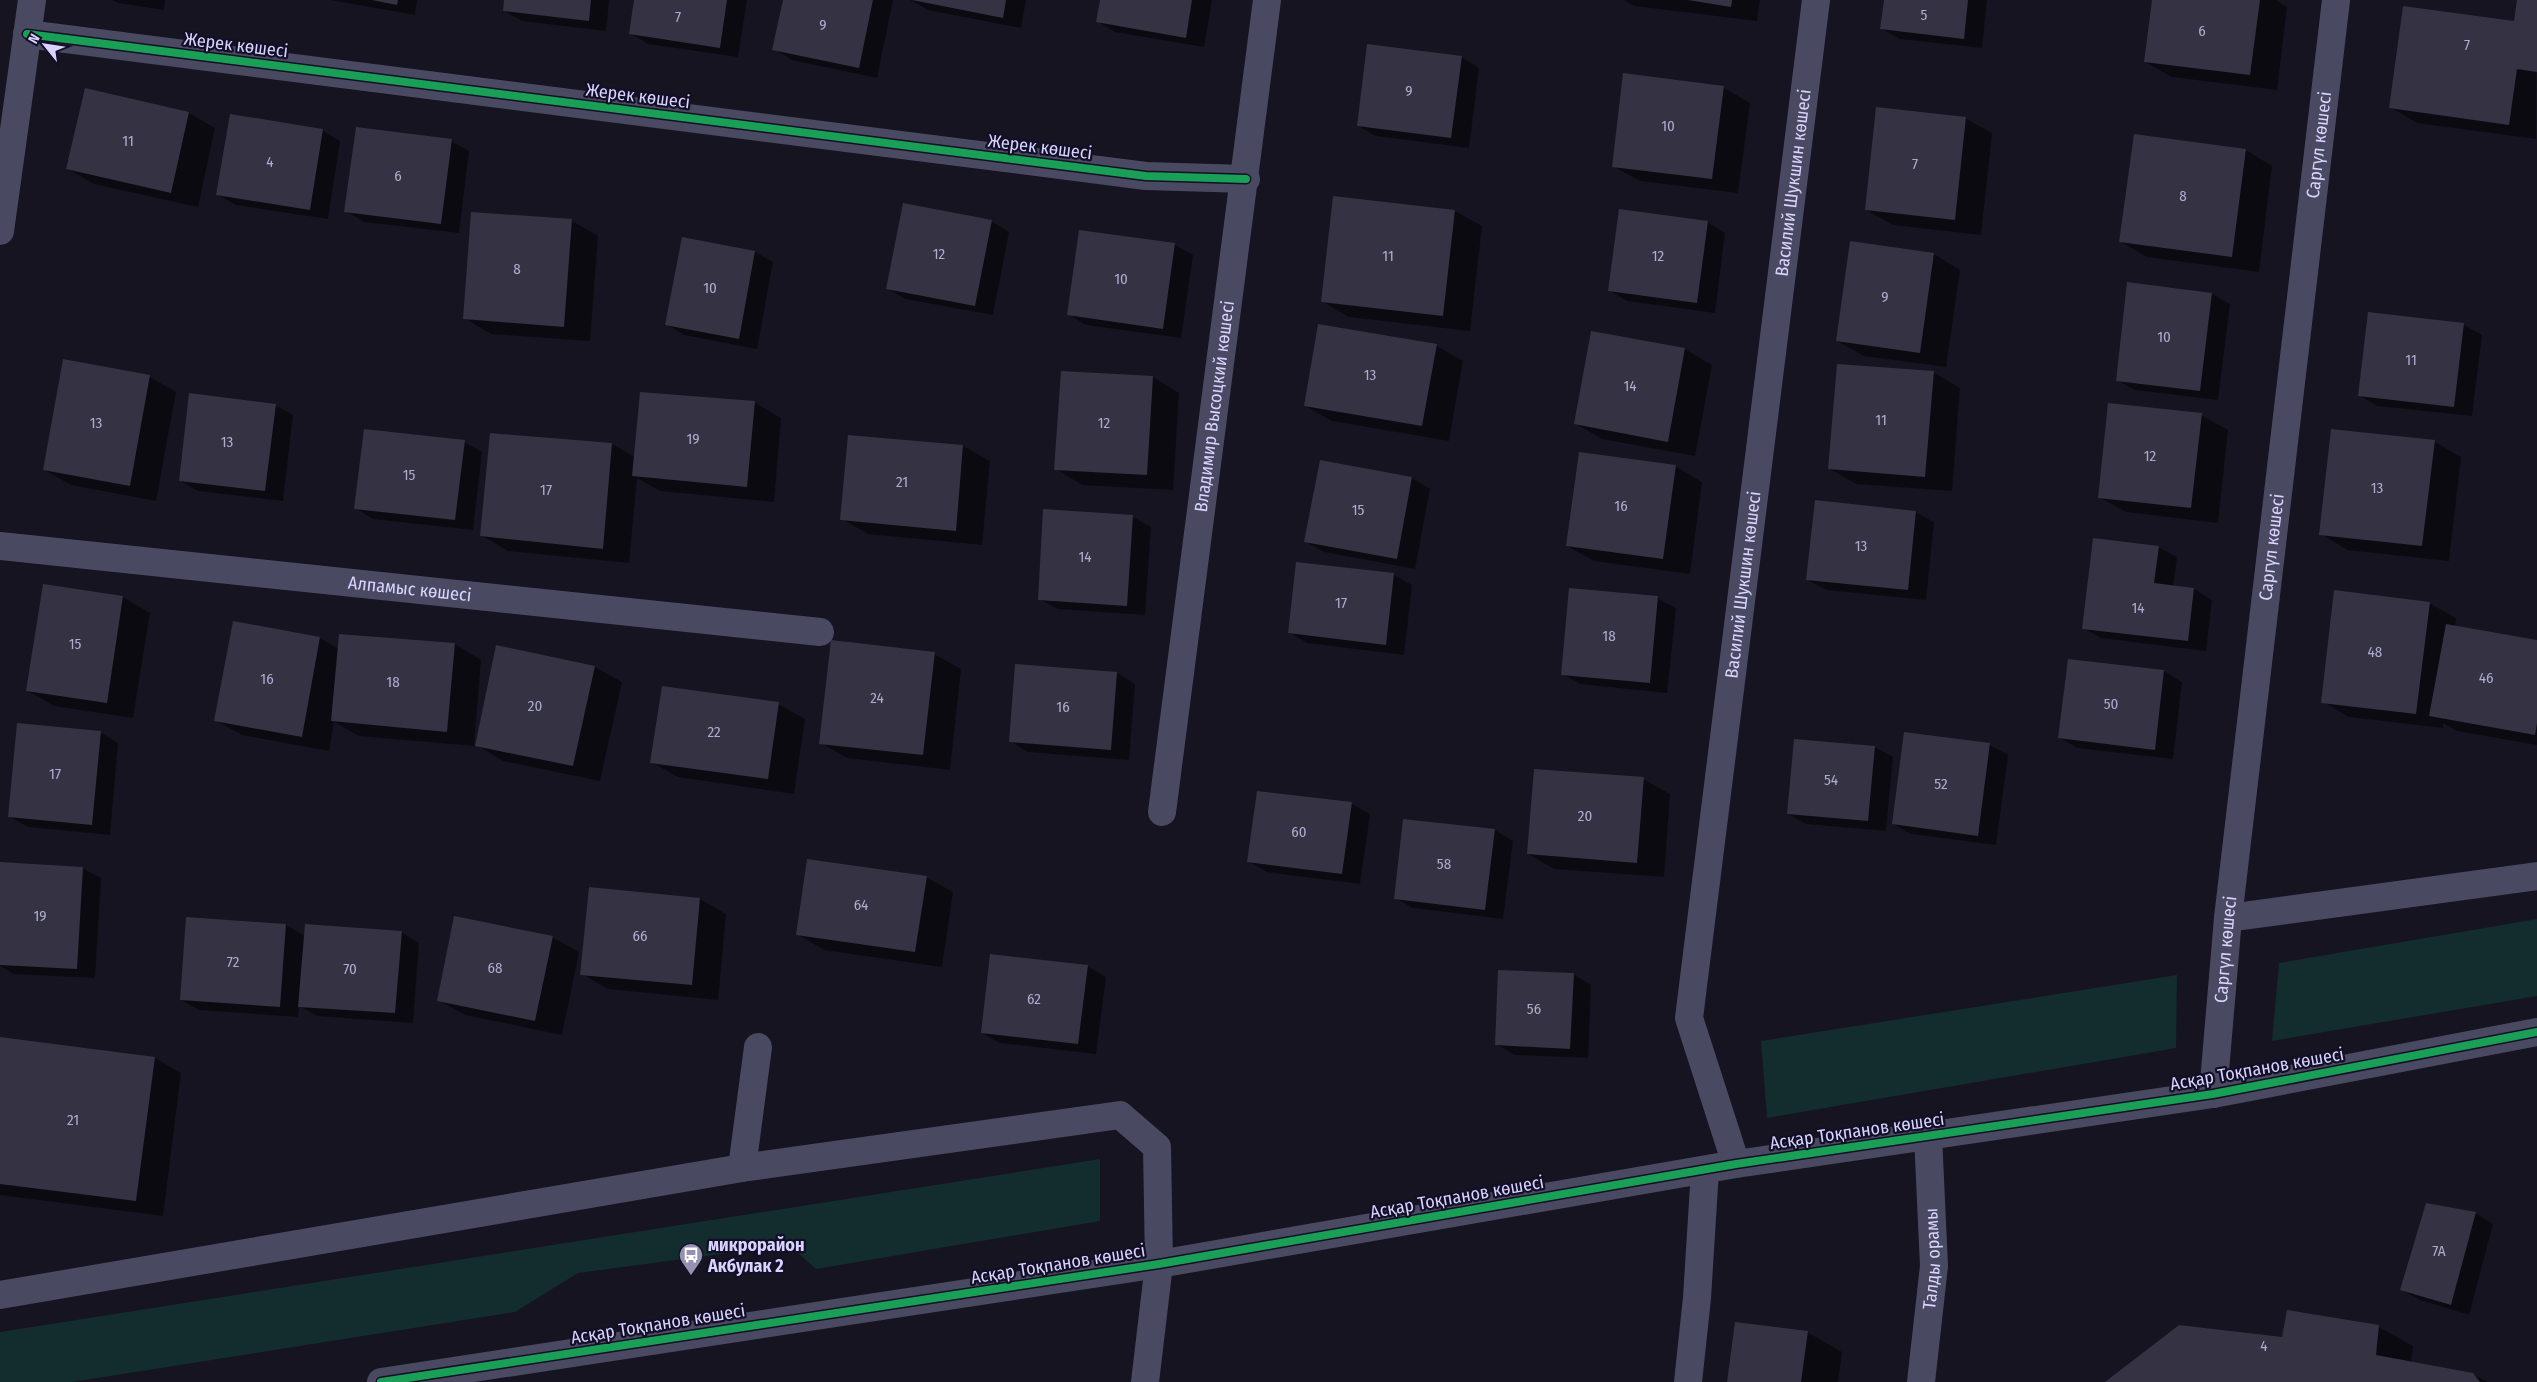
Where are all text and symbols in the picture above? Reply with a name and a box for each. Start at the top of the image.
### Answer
house number: 5 [1921,6,1928,24]
house number: 7 [675,8,681,26]
house number: 9 [819,16,827,34]
north arrow [20,20,70,70]
house number: 6 [2198,22,2206,40]
street label: Жерек көшесі [183,28,289,62]
text: N [25,31,44,47]
house number: 7 [2464,36,2470,54]
street label: Жерек көшесі [585,79,691,113]
house number: 9 [1405,82,1413,100]
street label: Василий Шукшин көшесі [1771,88,1816,278]
street label: Саргүл көшесі [2302,90,2336,200]
house number: 10 [1661,117,1675,135]
street label: Жерек көшесі [987,130,1093,164]
house number: 11 [122,132,134,150]
house number: 4 [266,153,274,171]
house number: 7 [1912,155,1918,173]
house number: 6 [394,167,402,185]
house number: 8 [2179,187,2187,205]
house number: 12 [933,245,946,263]
house number: 11 [1382,247,1394,265]
house number: 12 [1652,247,1665,265]
house number: 8 [513,260,521,278]
house number: 10 [1114,270,1128,288]
house number: 10 [703,279,717,297]
house number: 9 [1881,288,1889,306]
street label: Владимир Высоцкий көшесі [1190,299,1239,514]
house number: 10 [2157,328,2171,346]
house number: 11 [2405,351,2417,369]
house number: 13 [1364,366,1377,384]
house number: 14 [1623,377,1637,395]
house number: 11 [1875,411,1887,429]
house number: 13 [90,414,103,432]
house number: 12 [1098,414,1111,432]
house number: 19 [686,430,700,448]
house number: 13 [221,433,234,451]
house number: 12 [2144,447,2157,465]
house number: 15 [403,466,415,484]
house number: 21 [896,473,908,491]
house number: 13 [2371,479,2384,497]
house number: 17 [540,481,552,499]
street label: Василий Шукшин көшесі [1720,490,1766,680]
street label: Саргүл көшесі [2254,493,2289,602]
house number: 16 [1614,497,1628,515]
house number: 15 [1352,501,1364,519]
house number: 13 [1855,537,1868,555]
house number: 14 [1078,548,1092,566]
street label: Алпамыс көшесі [347,572,472,606]
house number: 17 [1335,594,1347,612]
house number: 14 [2131,599,2145,617]
house number: 18 [1602,627,1616,645]
house number: 15 [69,635,81,653]
house number: 48 [2368,643,2382,661]
house number: 46 [2479,669,2493,687]
house number: 16 [260,670,274,688]
house number: 18 [386,673,400,691]
house number: 24 [870,689,884,707]
house number: 50 [2104,695,2118,713]
house number: 20 [528,697,542,715]
house number: 16 [1056,698,1070,716]
house number: 22 [707,723,721,741]
house number: 17 [49,765,61,783]
house number: 54 [1824,771,1838,789]
house number: 52 [1934,775,1948,793]
house number: 20 [1578,807,1592,825]
house number: 60 [1291,823,1307,841]
house number: 58 [1437,855,1451,873]
street label: Саргүл көшесі [2210,895,2242,1004]
house number: 64 [854,896,868,914]
house number: 19 [33,907,47,925]
house number: 66 [633,927,647,945]
house number: 72 [227,953,240,971]
house number: 68 [488,959,502,977]
house number: 70 [343,960,357,978]
house number: 62 [1027,990,1041,1008]
house number: 56 [1527,1000,1541,1018]
street label: Асқар Тоқпанов көшесі [2168,1043,2346,1095]
street label: Асқар Тоқпанов көшесі [1768,1108,1946,1154]
house number: 21 [67,1111,79,1129]
street label: Асқар Тоқпанов көшесі [1368,1171,1546,1223]
street label: Талды орамы [1918,1208,1945,1310]
place label: микрорайон Акбулак 2 [707,1234,804,1277]
street label: Асқар Тоқпанов көшесі [969,1239,1147,1289]
bus stop icon: микрорайон Акбулак 2 [678,1242,704,1276]
house number: 7А [2432,1242,2446,1260]
street label: Асқар Тоқпанов көшесі [569,1299,747,1349]
house number: 4 [2260,1337,2268,1355]

